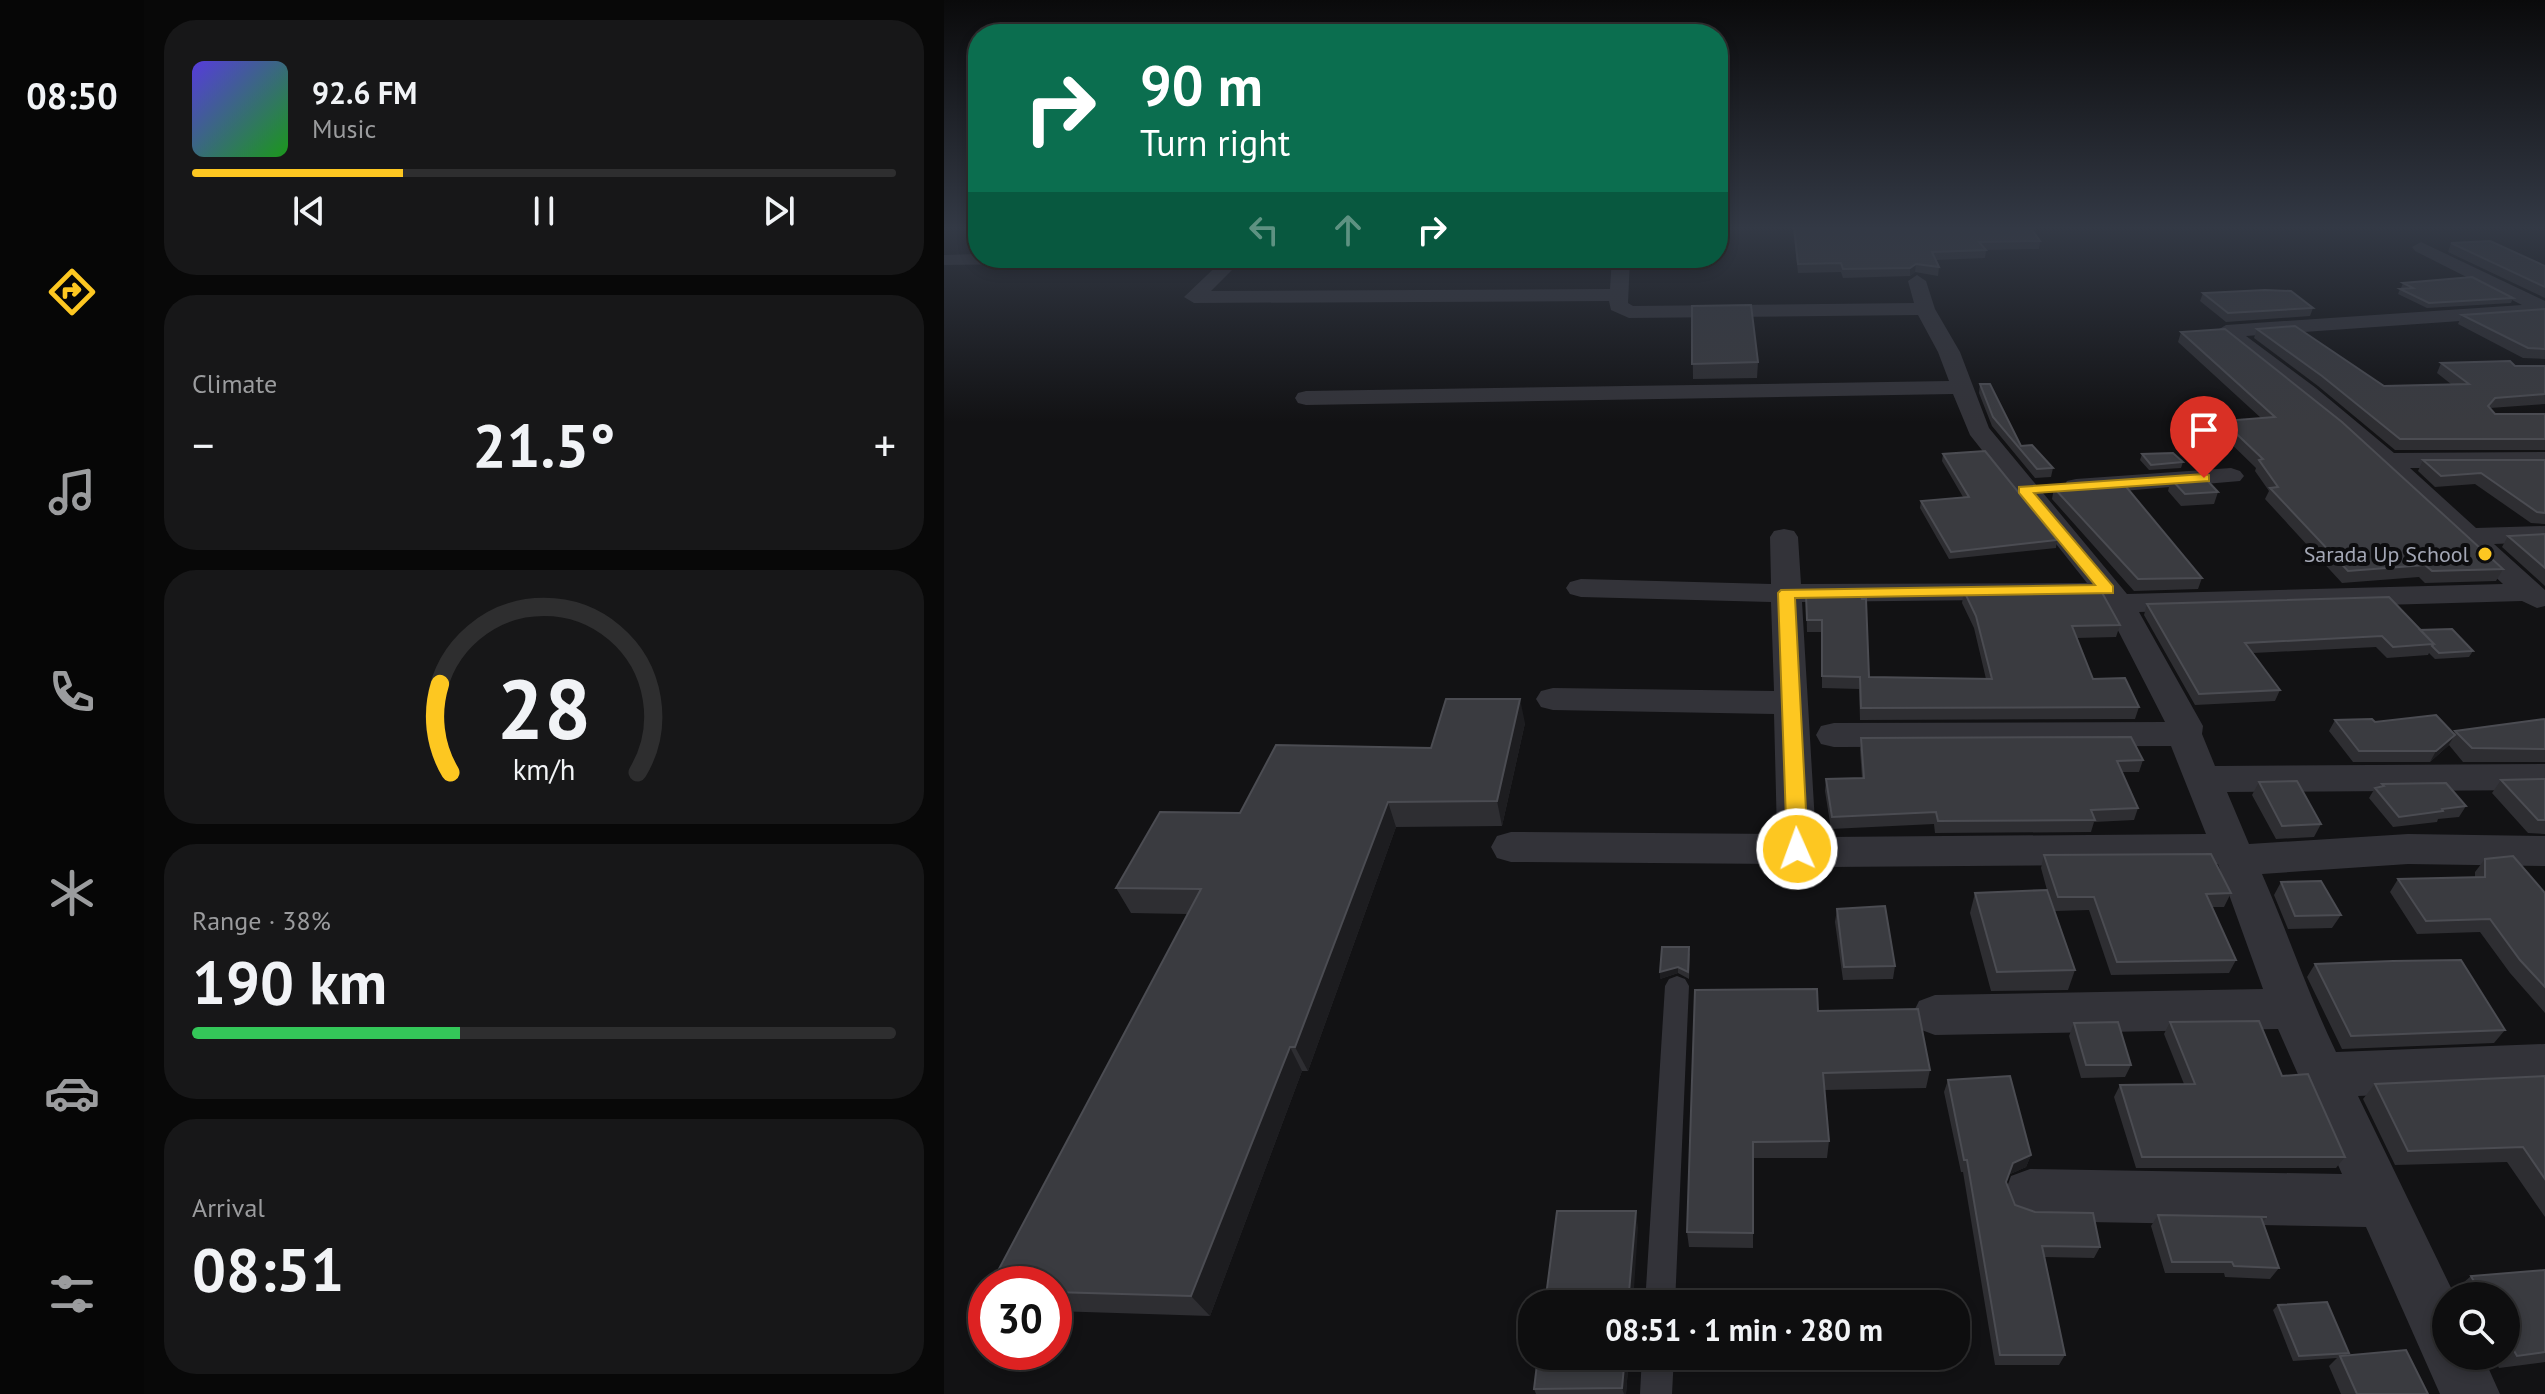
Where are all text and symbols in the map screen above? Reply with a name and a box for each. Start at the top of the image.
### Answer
text: 90 m [1140,49,1263,121]
icon: right [1008,56,1112,160]
text: 08:50 [26,72,118,119]
text: 92.6 FM [312,73,417,112]
text: Music [312,112,376,145]
text: Turn right [1140,119,1290,166]
icon: previous [287,189,331,233]
icon: pause [522,189,566,233]
icon: next [757,189,801,233]
icon: left [1242,208,1286,252]
icon: ahead [1326,208,1370,252]
icon: right [1410,208,1454,252]
icon: directions [44,264,100,320]
text: Climate [192,367,277,400]
pin [2170,396,2238,478]
text: 21.5° [472,406,616,484]
icon: arrive [2182,408,2226,452]
text: − [192,416,214,473]
text: + [874,416,896,473]
icon: music [44,464,100,520]
place label: Sarada Up School [2304,540,2470,568]
marker: Sarada Up School [2476,545,2494,563]
text: 28 [497,654,591,762]
icon: phone [44,664,100,720]
text: km/h [513,751,575,788]
position arrow [1755,807,1839,891]
icon: climate [44,865,100,921]
text: Range · 38% [192,904,331,937]
text: 190 km [192,943,387,1021]
icon: car [44,1065,100,1121]
text: Arrival [192,1191,265,1224]
text: 08:51 [192,1230,344,1308]
icon: filters [44,1266,100,1322]
speed limit sign: 30 [968,1266,1072,1370]
map controls [2432,1282,2520,1370]
button: search [2432,1282,2520,1370]
text: 08:51 · 1 min · 280 m [1605,1310,1883,1349]

